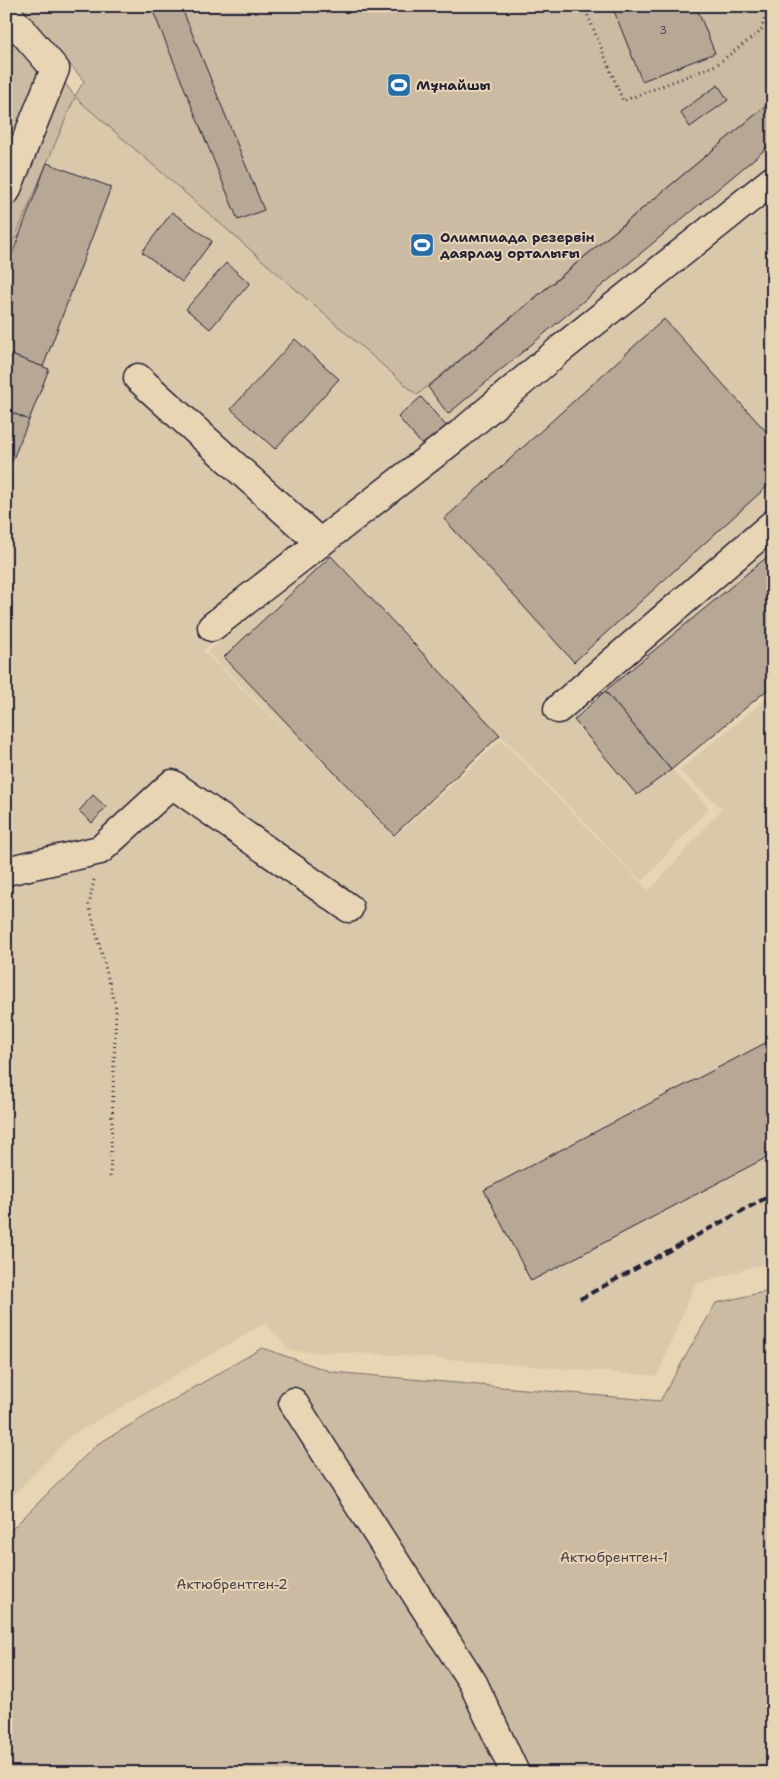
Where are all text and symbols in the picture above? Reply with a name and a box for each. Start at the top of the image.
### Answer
house number: 3 [659,23,667,38]
sports icon: Мұнайшы [386,72,412,98]
place label: Мұнайшы [416,76,491,94]
place label: Олимпиада резервін даярлау орталығы [440,228,594,262]
sports icon: Олимпиада резервін даярлау орталығы [409,232,435,258]
park label: Актюбрентген-1 [560,1548,668,1566]
park label: Актюбрентген-2 [176,1575,288,1593]

